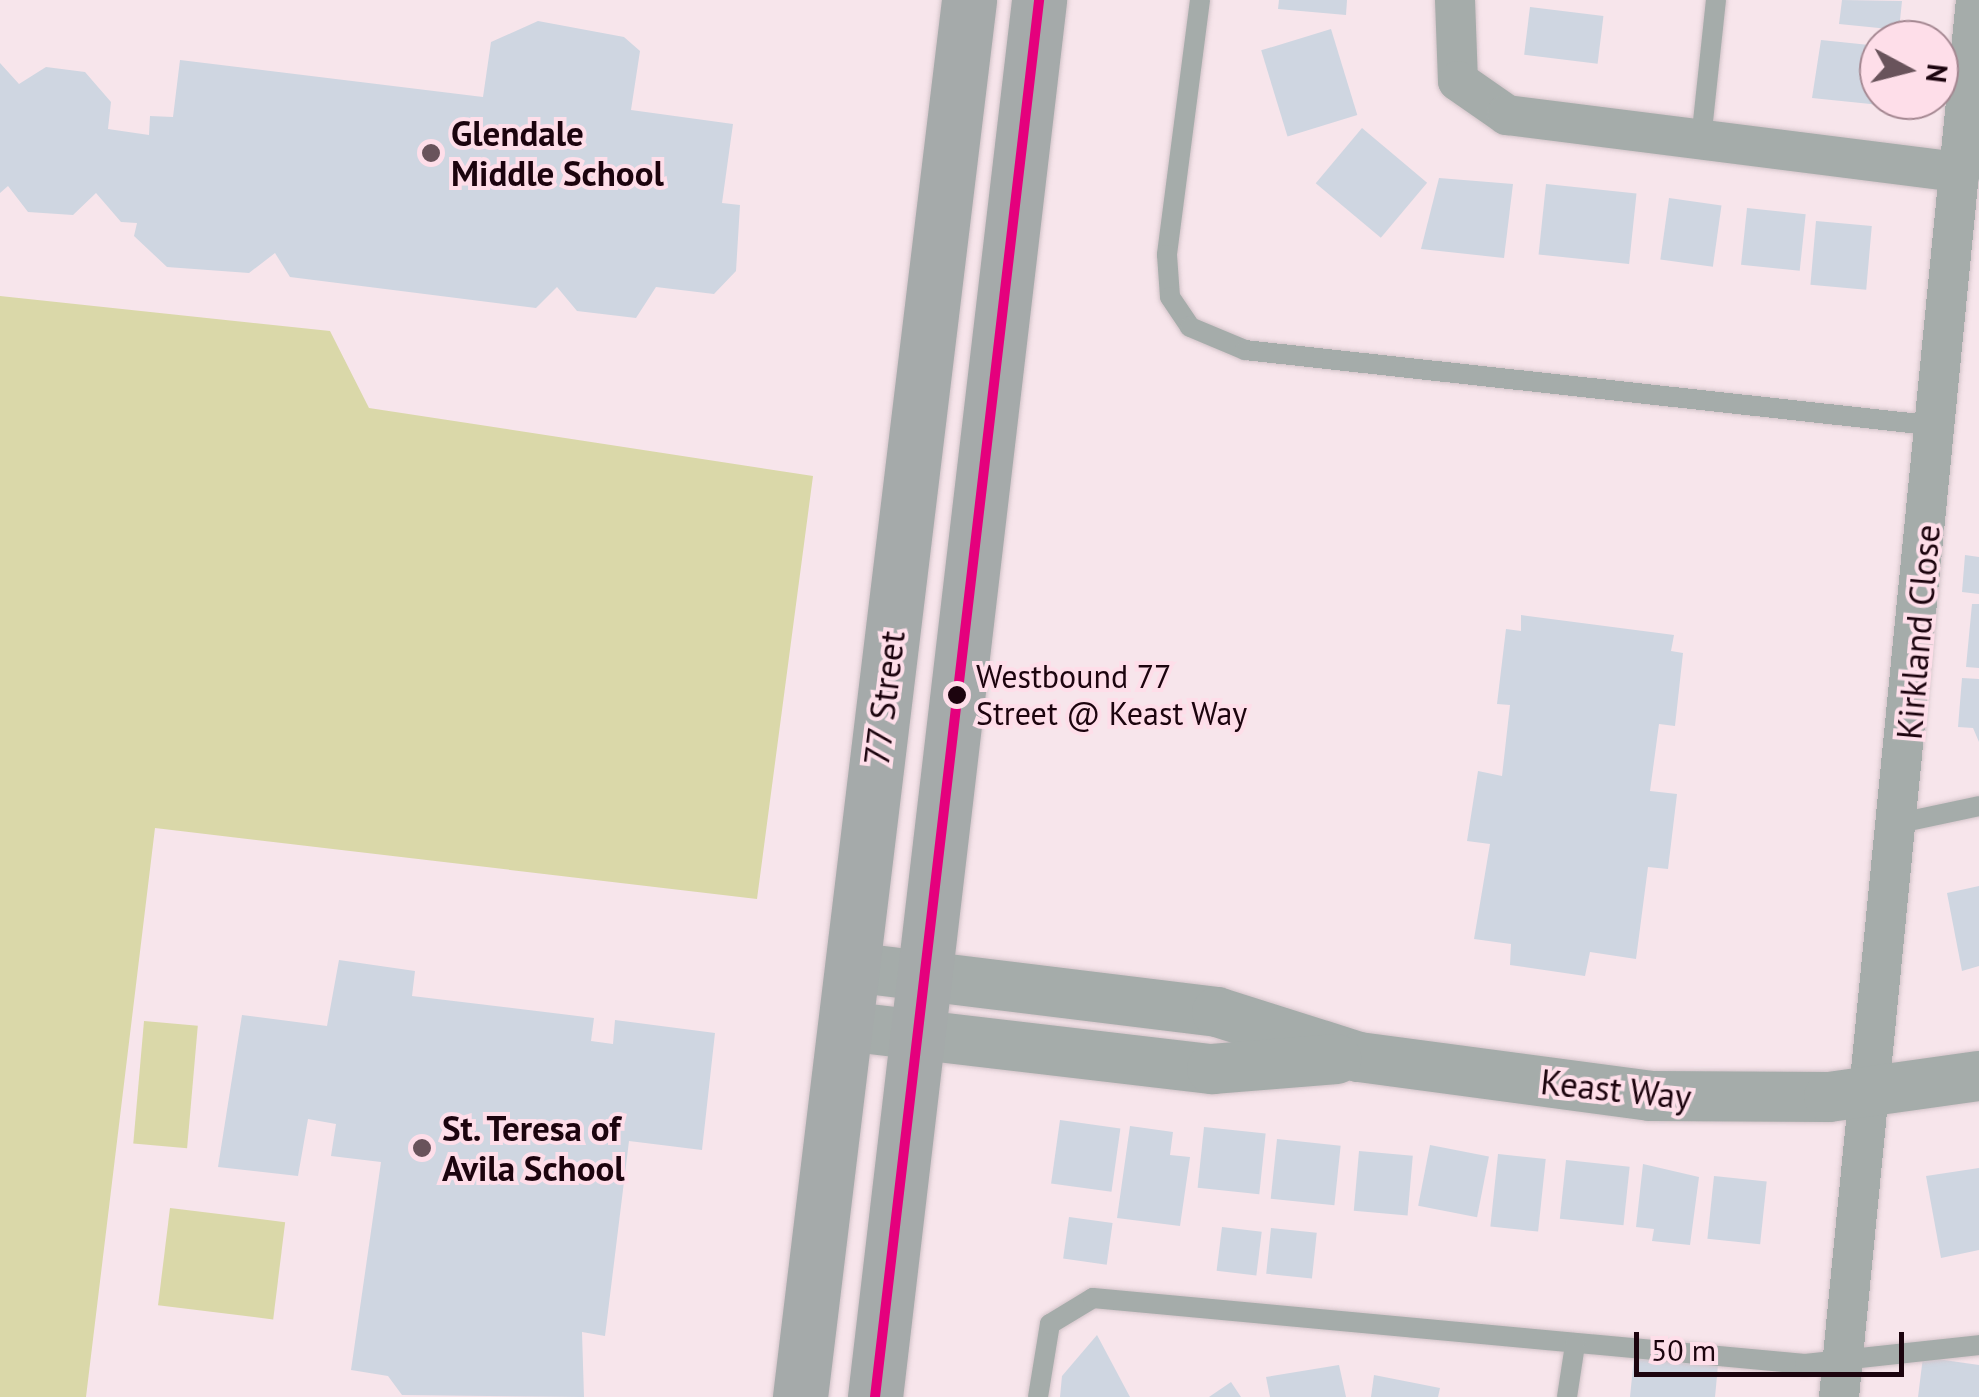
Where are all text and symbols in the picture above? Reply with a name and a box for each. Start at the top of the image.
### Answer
north arrow [1859,20,1959,120]
text: N [1918,62,1957,85]
place label: Glendale Middle School [451,112,664,194]
marker: Glendale Middle School [420,142,442,164]
street label: Kirkland Close [1888,523,1948,741]
street label: 77 Street [855,628,913,768]
place label: Westbound 77 Street @ Keast Way [976,658,1248,733]
marker: Westbound 77 Street @ Keast Way [947,685,967,705]
street label: Keast Way [1538,1060,1694,1118]
place label: St. Teresa of Avila School [442,1107,625,1189]
marker: St. Teresa of Avila School [411,1137,433,1159]
scale bar [1639,1312,1909,1374]
text: 50 m [1651,1330,1716,1369]

